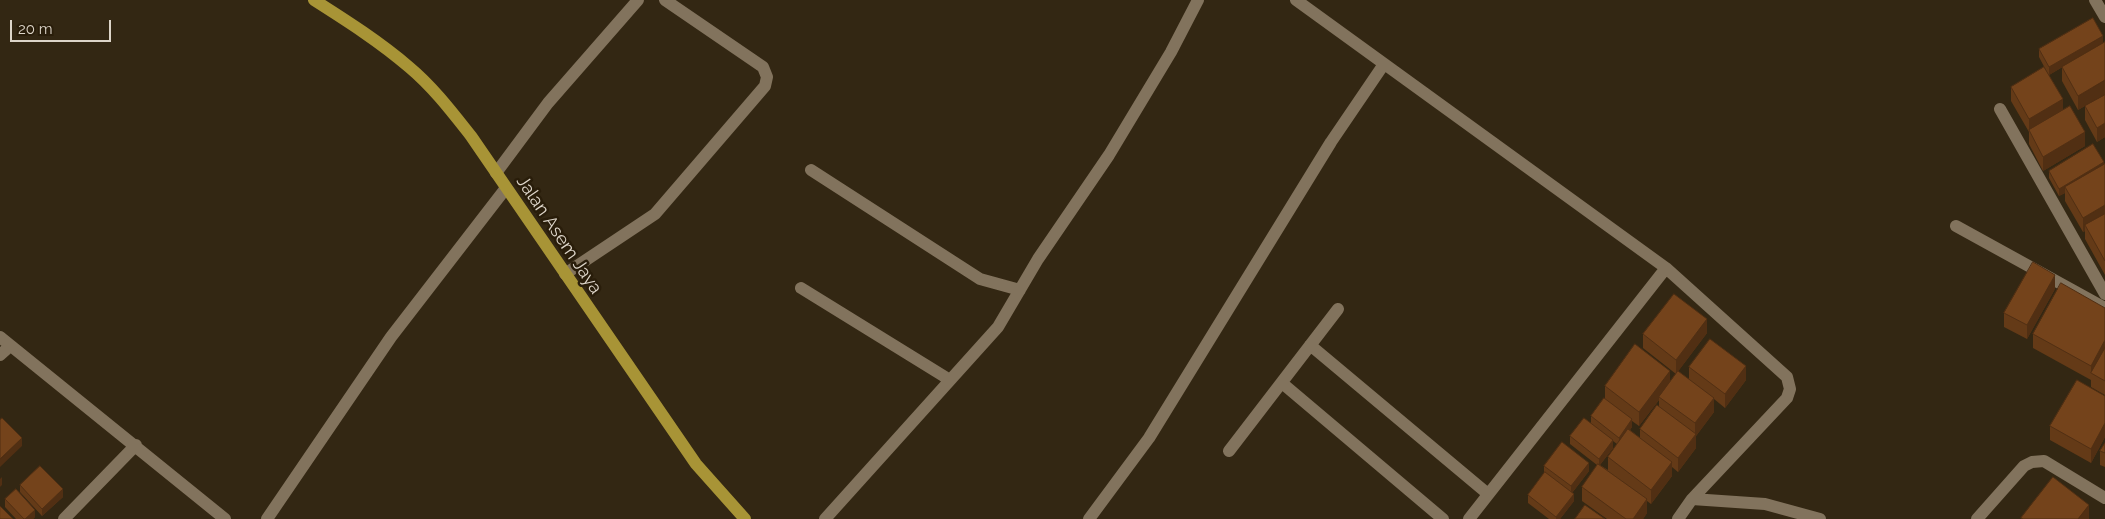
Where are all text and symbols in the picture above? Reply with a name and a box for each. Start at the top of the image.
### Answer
scale bar [12,10,114,42]
text: 20 m [18,20,53,38]
street label: Jalan Asem Jaya [511,172,607,298]

